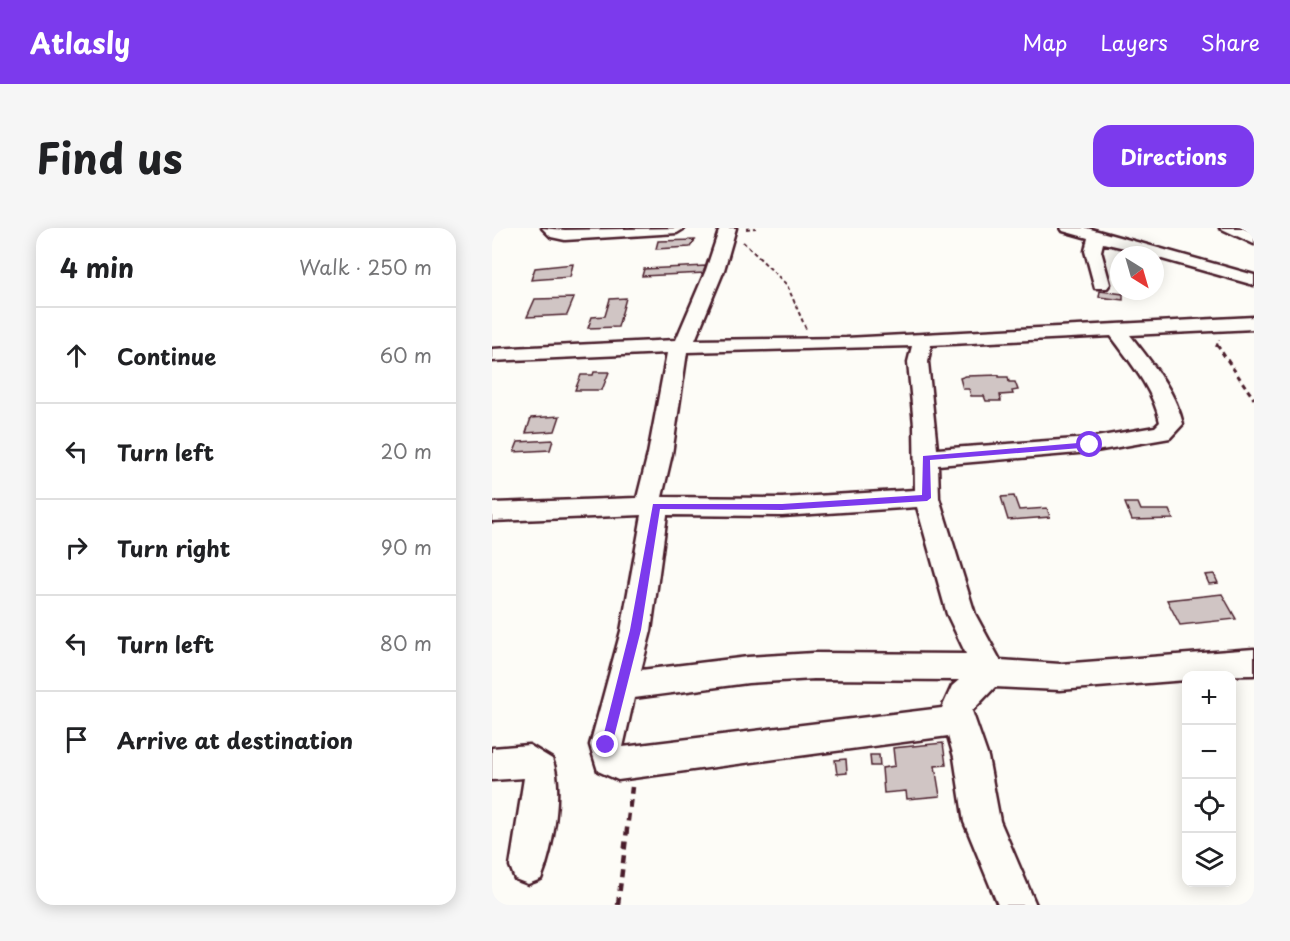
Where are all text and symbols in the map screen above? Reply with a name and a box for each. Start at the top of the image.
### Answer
text: Atlasly [30,21,130,64]
text: Map [1023,26,1067,58]
text: Layers [1100,26,1168,58]
text: Share [1201,26,1260,58]
text: Find us [36,125,183,188]
button: Directions [1093,125,1254,187]
north arrow [1110,246,1164,300]
text: 4 min [60,248,134,287]
text: Walk · 250 m [299,252,432,282]
icon: ahead [60,339,93,372]
text: Continue [117,339,216,372]
text: 60 m [380,340,432,370]
route start [1076,431,1102,457]
icon: left [60,435,93,468]
text: Turn left [117,435,214,468]
text: 20 m [380,436,432,466]
icon: right [60,531,93,564]
text: Turn right [117,531,230,564]
text: 90 m [381,532,432,562]
icon: left [60,627,93,660]
text: Turn left [117,627,214,660]
text: 80 m [380,628,432,658]
map controls [1182,671,1236,887]
button: + [1182,671,1236,725]
icon: arrive [60,723,93,756]
text: Arrive at destination [117,723,353,756]
button: − [1182,725,1236,779]
route end [592,731,618,757]
button: locate [1182,779,1236,833]
button: layers [1182,833,1236,887]

